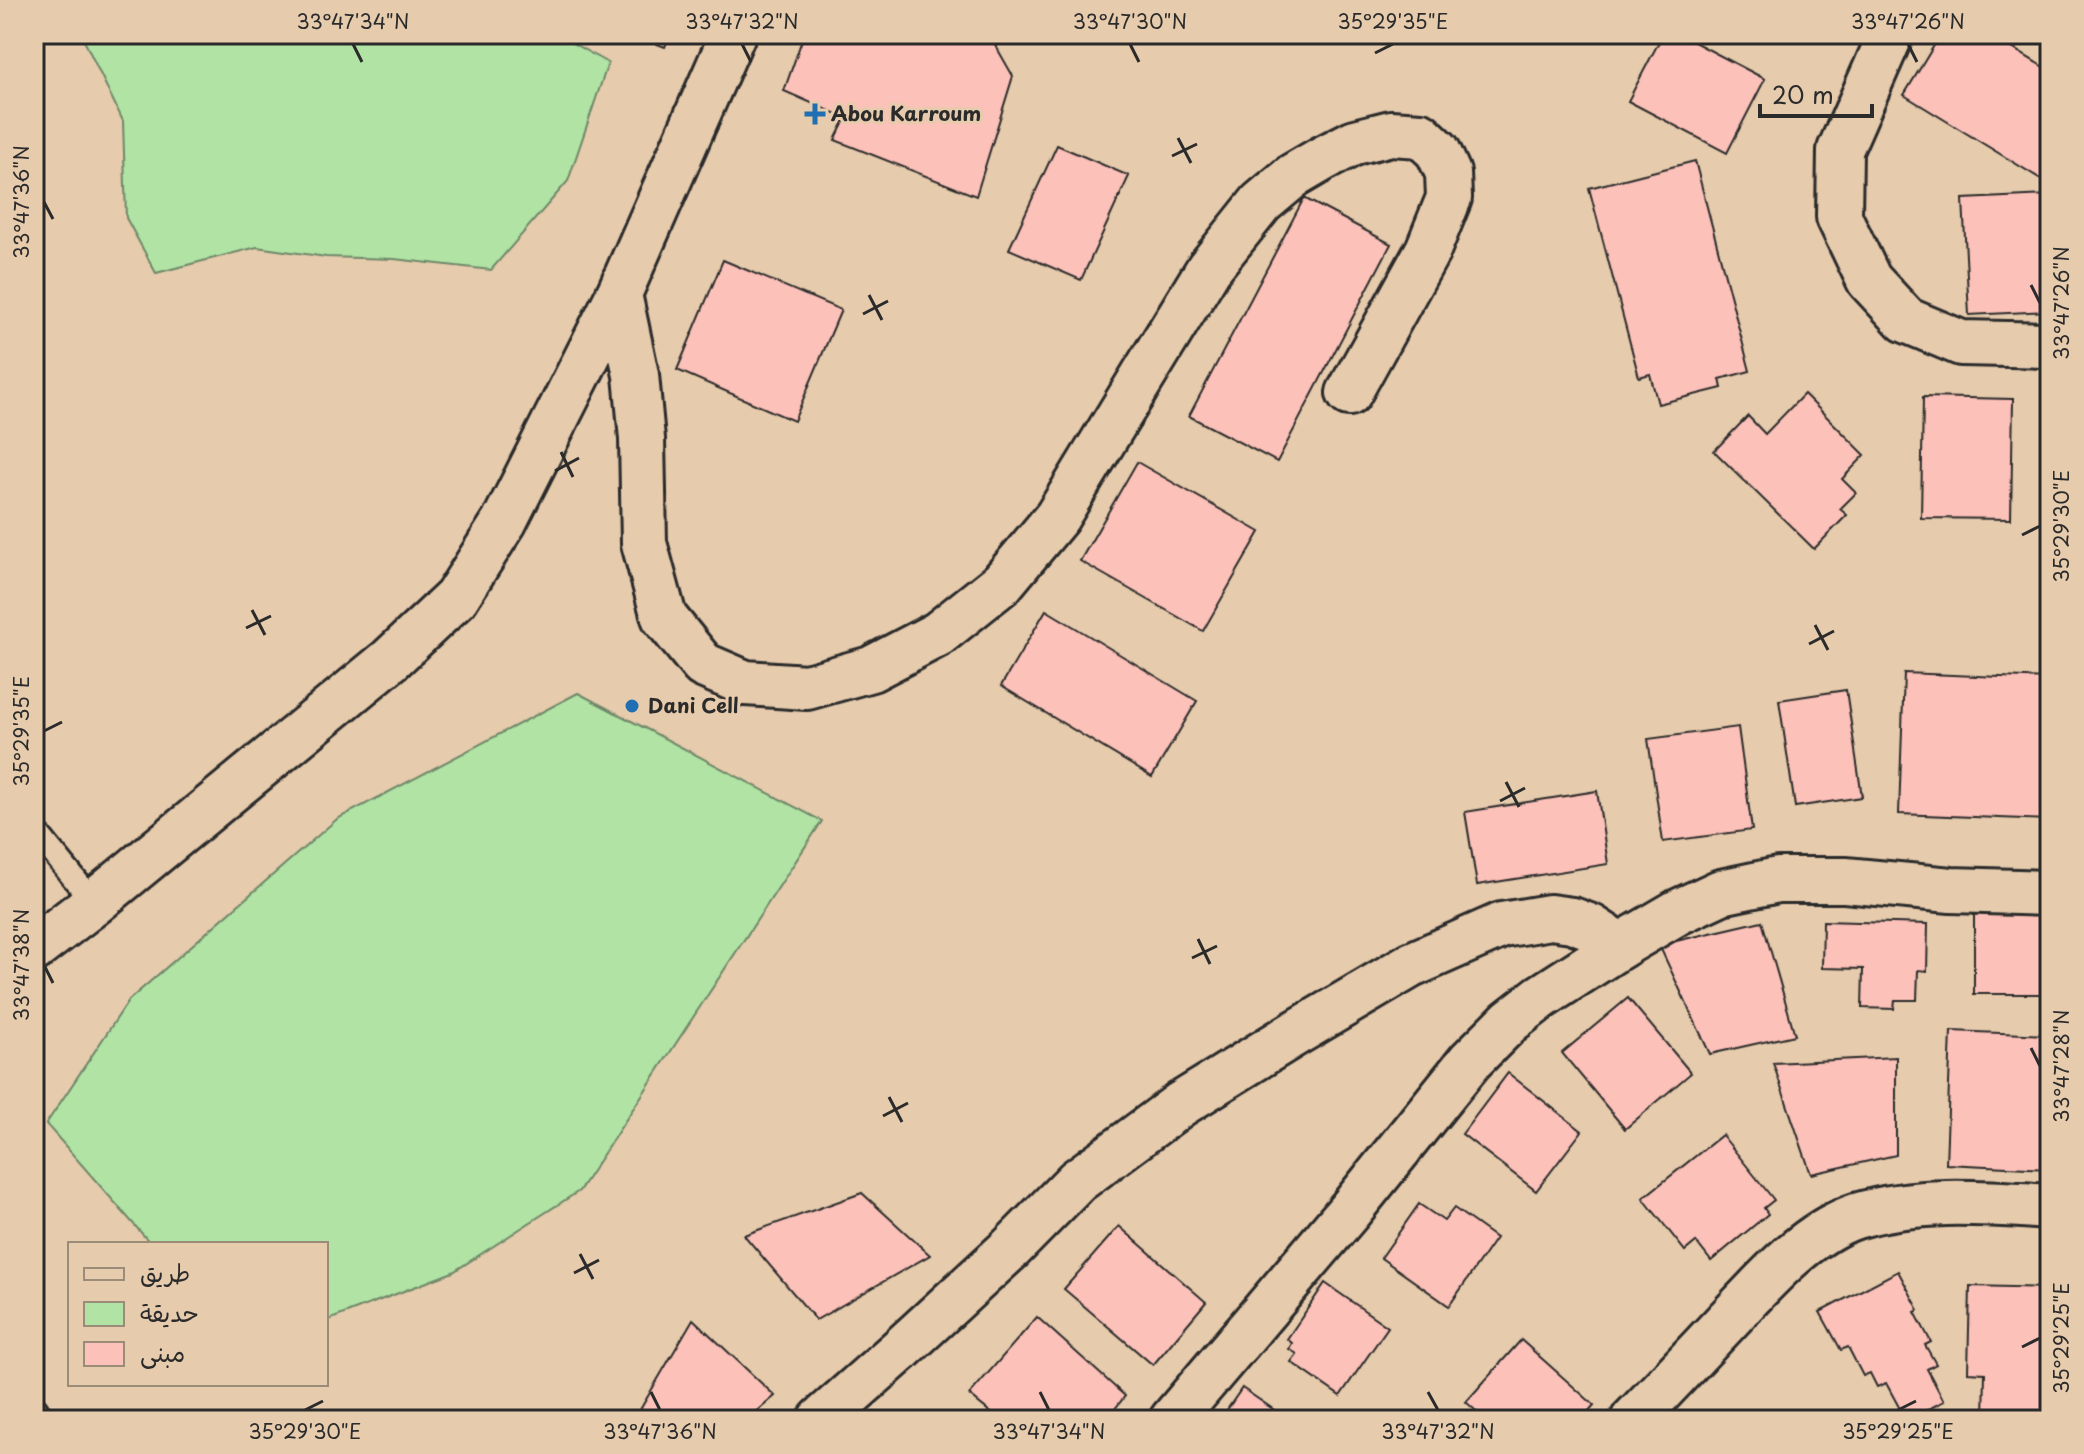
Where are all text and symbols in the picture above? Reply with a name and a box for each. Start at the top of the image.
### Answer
text: 33°47'34"N [297,6,409,36]
text: 33°47'32"N [685,6,799,36]
text: 33°47'30"N [1073,6,1187,36]
text: 35°29'35"E [1338,6,1448,36]
text: 33°47'26"N [1851,6,1965,36]
scale bar [1760,68,1872,118]
text: 20 m [1772,76,1834,112]
place label: Abou Karroum [831,98,981,128]
marker: Abou Karroum [806,105,824,123]
text: 33°47'36"N [6,145,36,259]
text: 33°47'26"N [2046,246,2076,360]
text: 35°29'30"E [2046,470,2076,582]
text: 35°29'35"E [6,676,36,786]
place label: Dani Cell [648,690,738,720]
marker: Dani Cell [623,697,641,715]
text: 33°47'38"N [6,909,36,1021]
text: 33°47'28"N [2046,1009,2076,1123]
legend [68,1242,328,1386]
text: طريق [140,1254,190,1290]
text: 35°29'25"E [2046,1282,2076,1394]
text: حديقة [140,1294,199,1330]
text: مبنى [140,1334,185,1370]
text: 35°29'30"E [249,1416,361,1446]
text: 33°47'36"N [603,1416,717,1446]
text: 33°47'34"N [993,1416,1105,1446]
text: 33°47'32"N [1381,1416,1495,1446]
text: 35°29'25"E [1842,1416,1954,1446]

